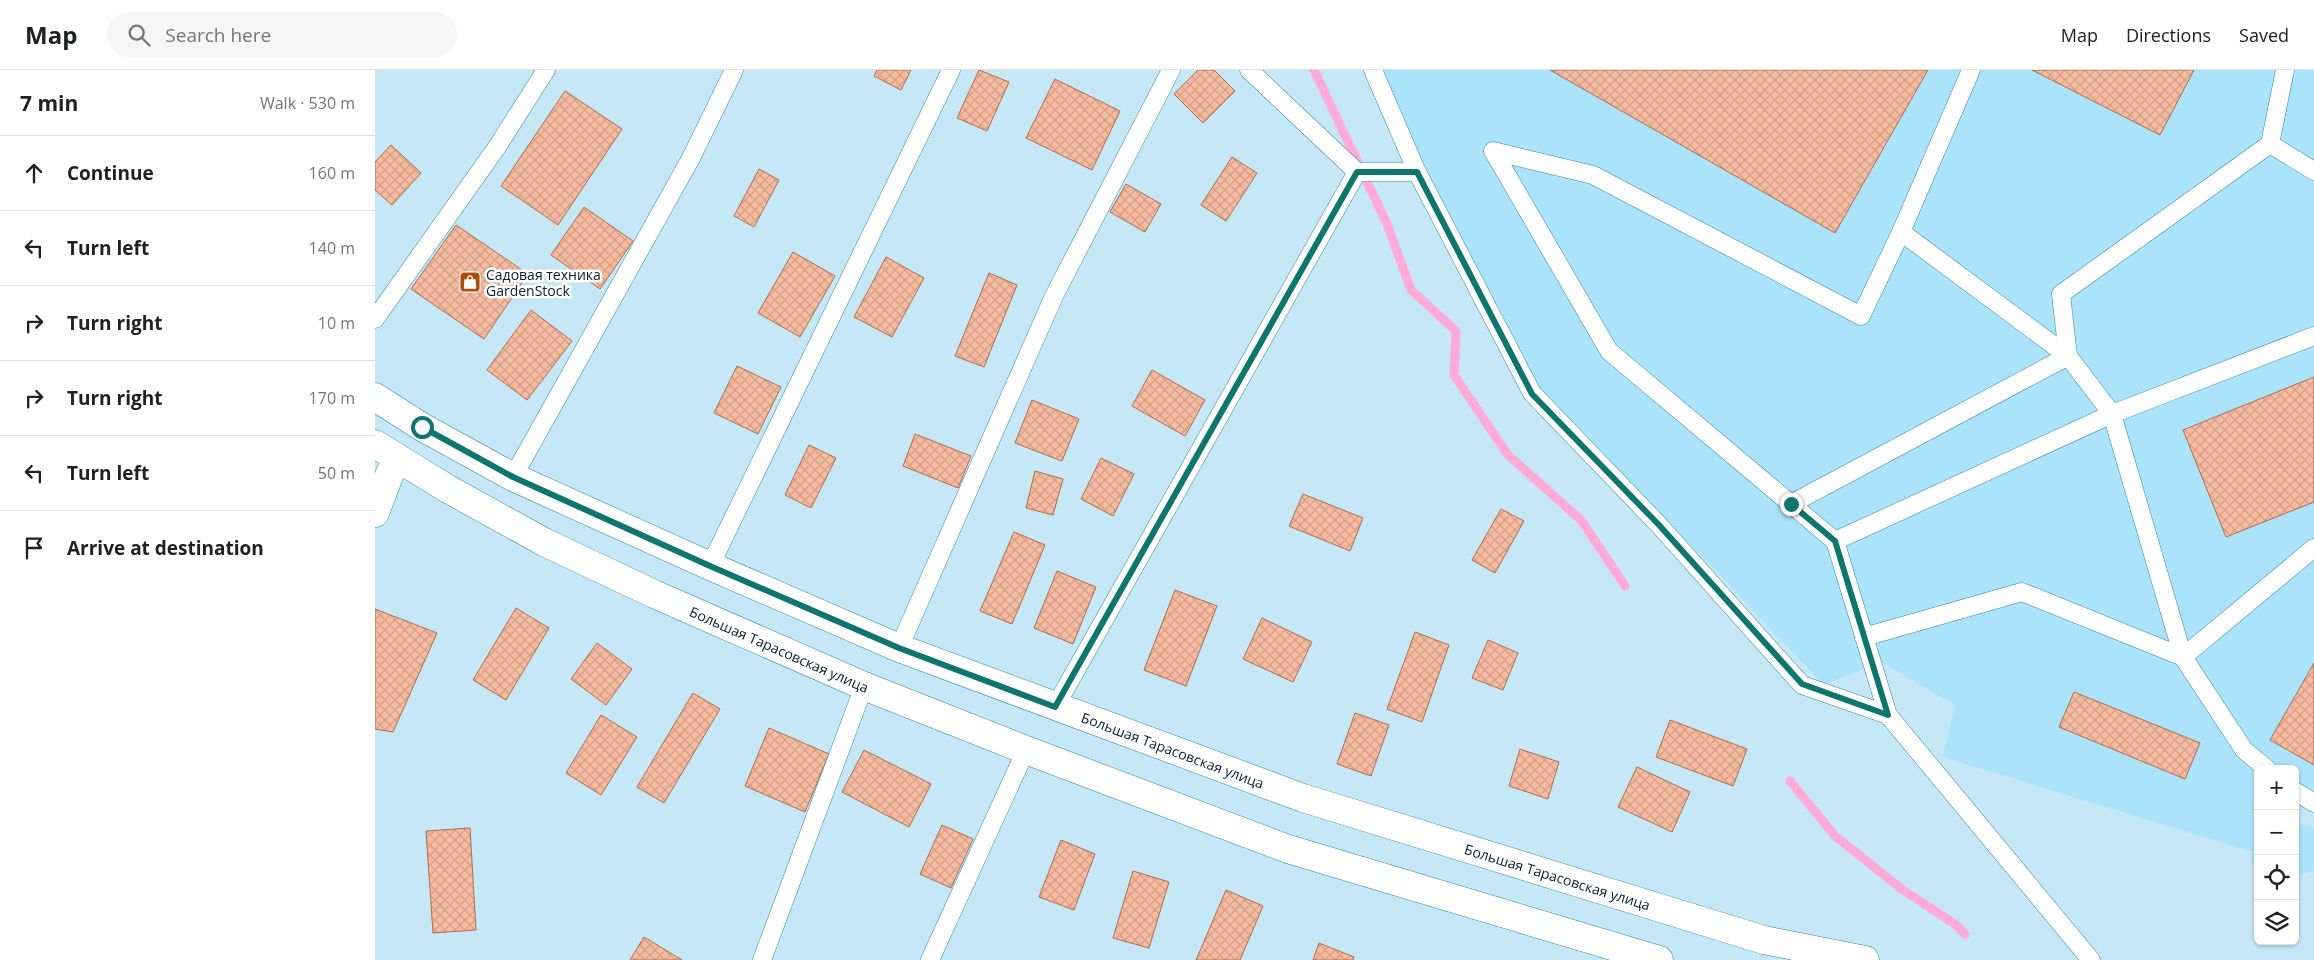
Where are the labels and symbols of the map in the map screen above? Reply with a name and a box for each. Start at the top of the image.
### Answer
place label: Садовая техника GardenStock [486,265,601,300]
shop icon: Садовая техника GardenStock [458,270,482,294]
route start [411,416,434,439]
route end [1780,493,1803,516]
street label: Большая Тарасовская улица [687,601,872,696]
street label: Большая Тарасовская улица [1079,707,1267,792]
street label: Большая Тарасовская улица [1462,839,1653,914]

